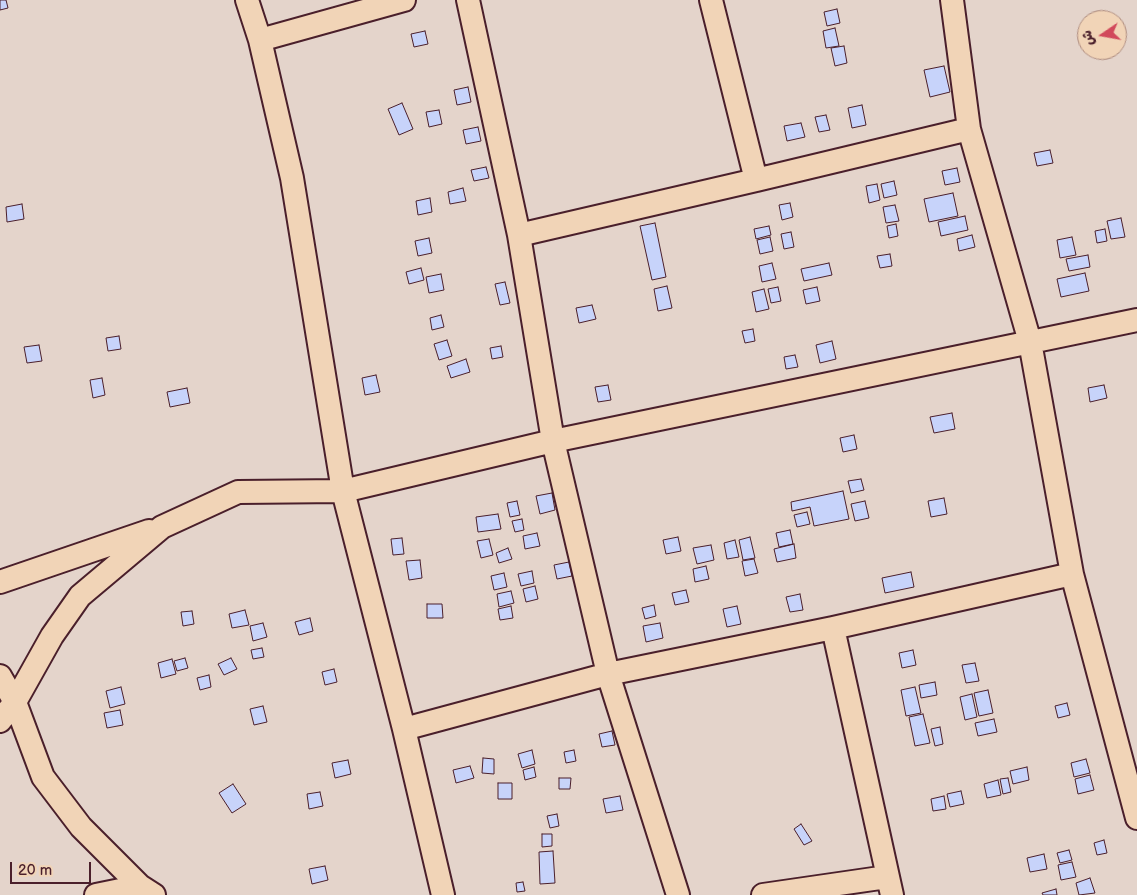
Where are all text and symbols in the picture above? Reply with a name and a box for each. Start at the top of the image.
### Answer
north arrow [1077,10,1127,60]
text: ش [1078,29,1098,47]
scale bar [12,852,94,884]
text: 20 m [18,861,52,880]

